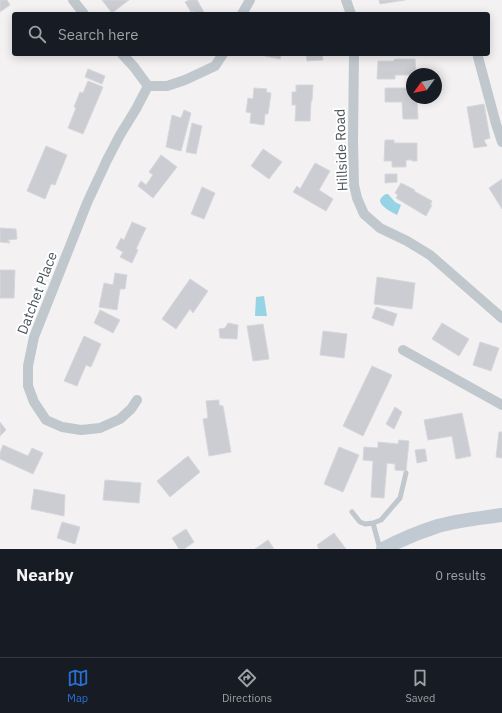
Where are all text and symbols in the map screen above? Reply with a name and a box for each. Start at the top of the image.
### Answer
search box [12,12,490,56]
icon: search [26,23,48,45]
text: Search here [58,25,138,44]
north arrow [406,68,442,104]
street label: Hillside Road [331,108,351,192]
street label: Datchet Place [13,249,61,337]
text: Nearby [16,564,74,586]
text: 0 results [435,567,486,584]
tab: Map [67,667,89,705]
tab: Directions [222,667,272,705]
tab: Saved [405,667,435,705]

